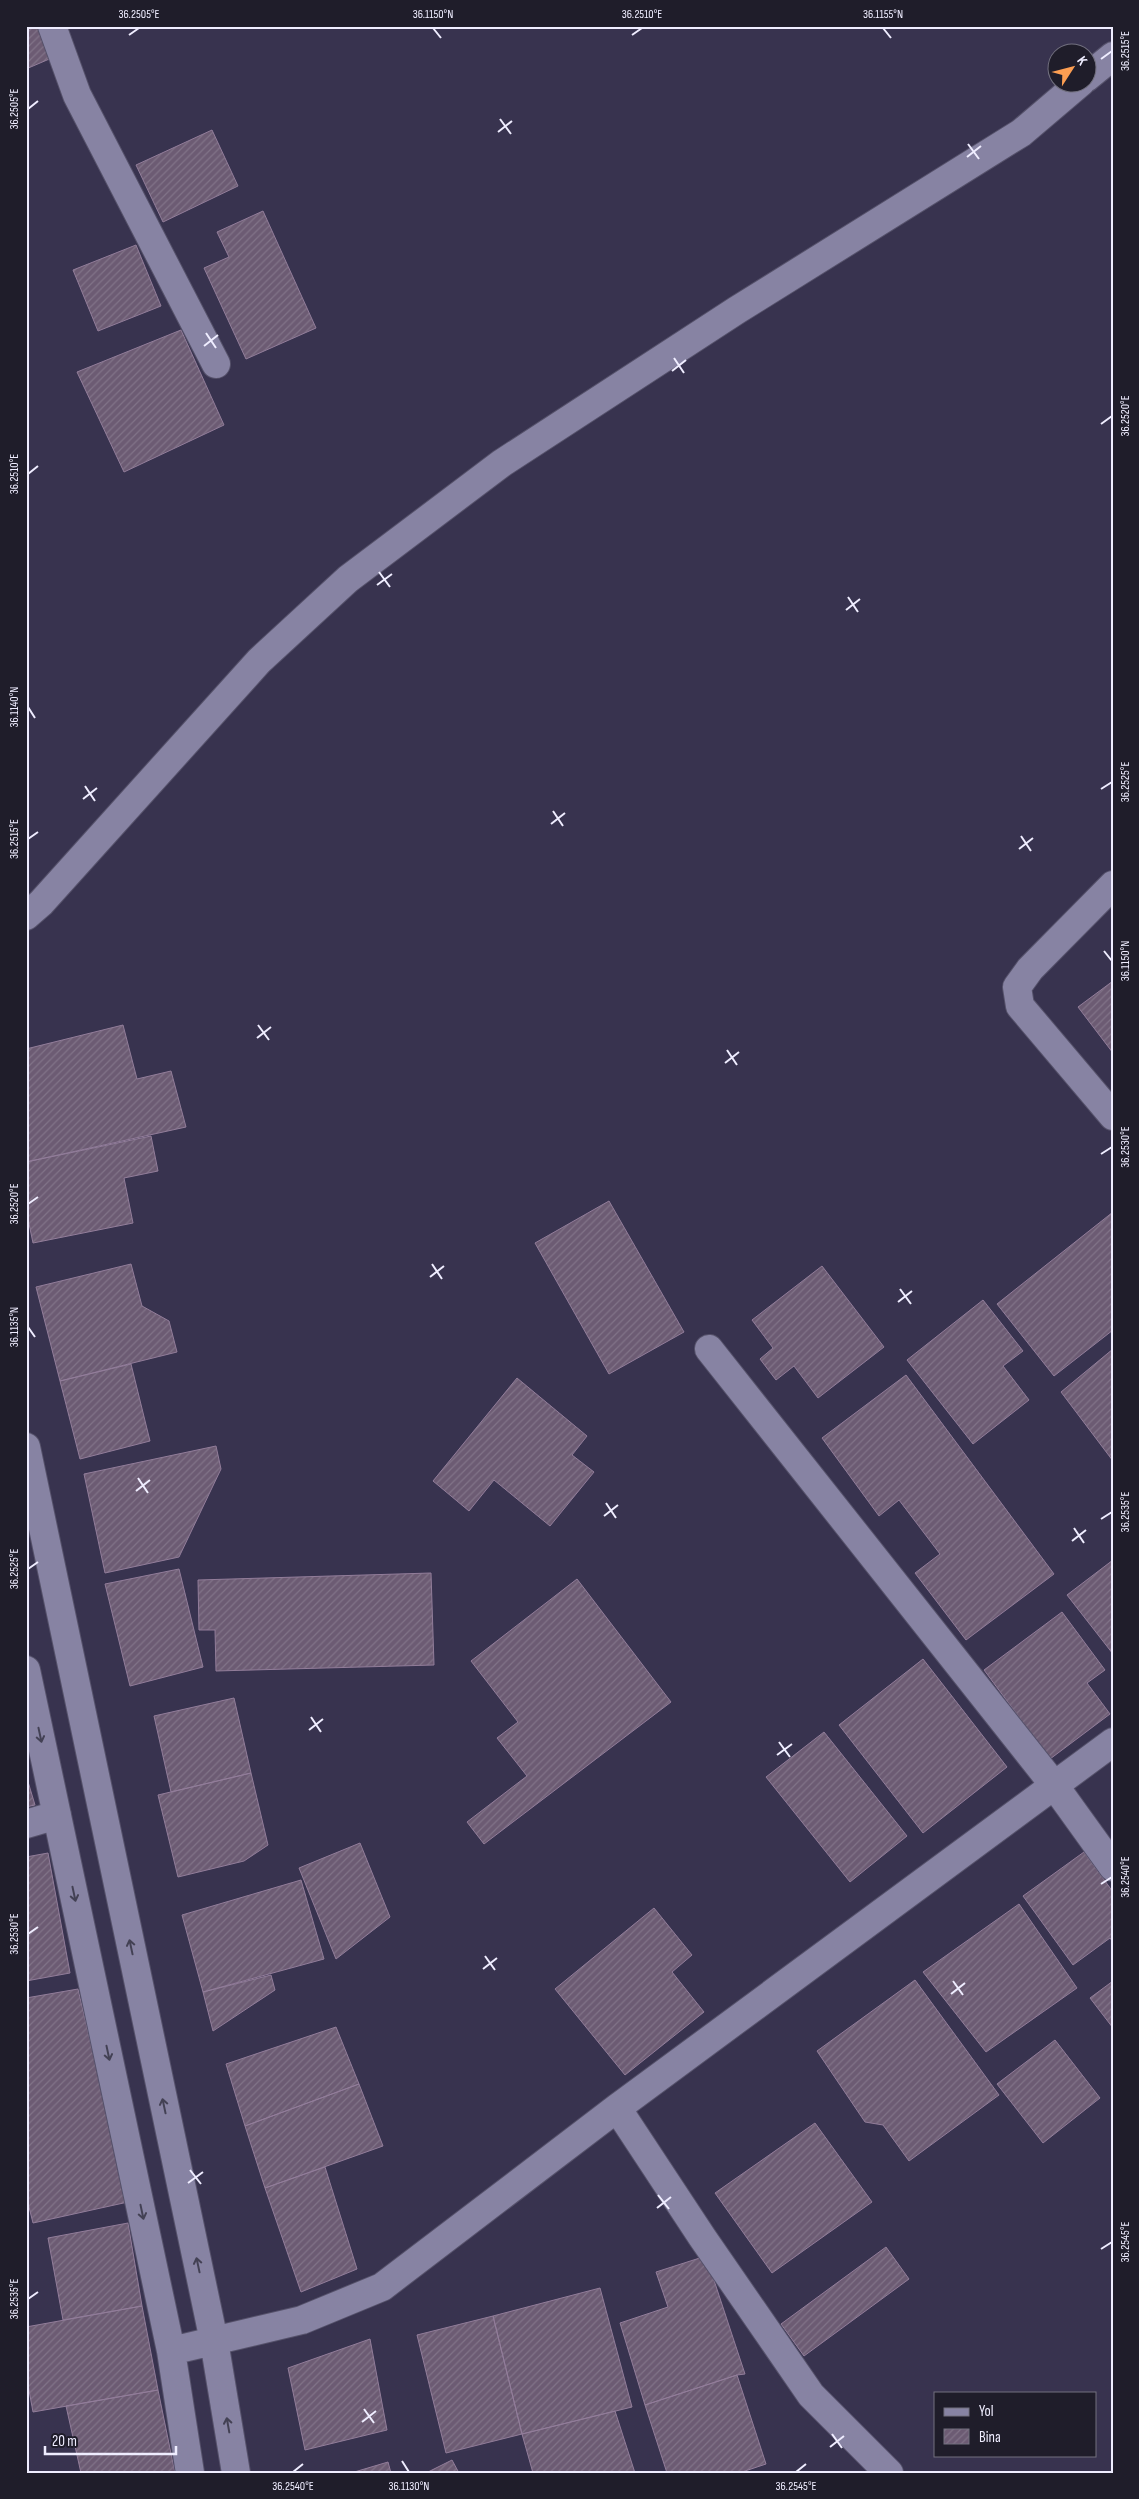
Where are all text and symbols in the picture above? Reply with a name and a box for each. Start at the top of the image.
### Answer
text: 36.2505°E [118,7,160,22]
text: 36.1150°N [413,7,453,22]
text: 36.2510°E [622,7,662,22]
text: 36.1155°N [863,7,903,22]
text: 36.2515°E [1118,31,1133,71]
north arrow [1046,42,1096,92]
text: K [1073,53,1091,69]
text: 36.2505°E [7,88,22,130]
text: 36.2520°E [1118,395,1133,437]
text: 36.2510°E [7,454,22,494]
text: 36.1140°N [7,687,22,727]
text: 36.2525°E [1118,762,1133,802]
text: 36.2515°E [7,819,22,859]
text: 36.1150°N [1118,941,1133,981]
text: 36.2530°E [1118,1126,1133,1168]
text: 36.2520°E [7,1183,22,1225]
text: 36.1135°N [7,1307,22,1347]
text: 36.2535°E [1118,1492,1133,1532]
text: 36.2525°E [7,1549,22,1589]
one-way arrow [36,1727,45,1743]
text: 36.2540°E [1118,1856,1133,1898]
one-way arrow [70,1886,79,1902]
text: 36.2530°E [7,1913,22,1955]
one-way arrow [126,1939,135,1955]
one-way arrow [104,2045,113,2061]
one-way arrow [159,2098,169,2114]
one-way arrow [138,2204,147,2220]
text: 36.2545°E [1118,2222,1133,2262]
one-way arrow [192,2257,202,2273]
text: 36.2535°E [7,2279,22,2319]
legend [934,2392,1096,2456]
text: Yol [979,2402,994,2421]
one-way arrow [222,2417,232,2433]
scale bar [45,2424,176,2456]
text: Bina [979,2428,1001,2447]
text: 20 m [52,2432,77,2451]
text: 36.2540°E [272,2479,314,2494]
text: 36.1130°N [389,2479,429,2494]
text: 36.2545°E [776,2479,816,2494]

